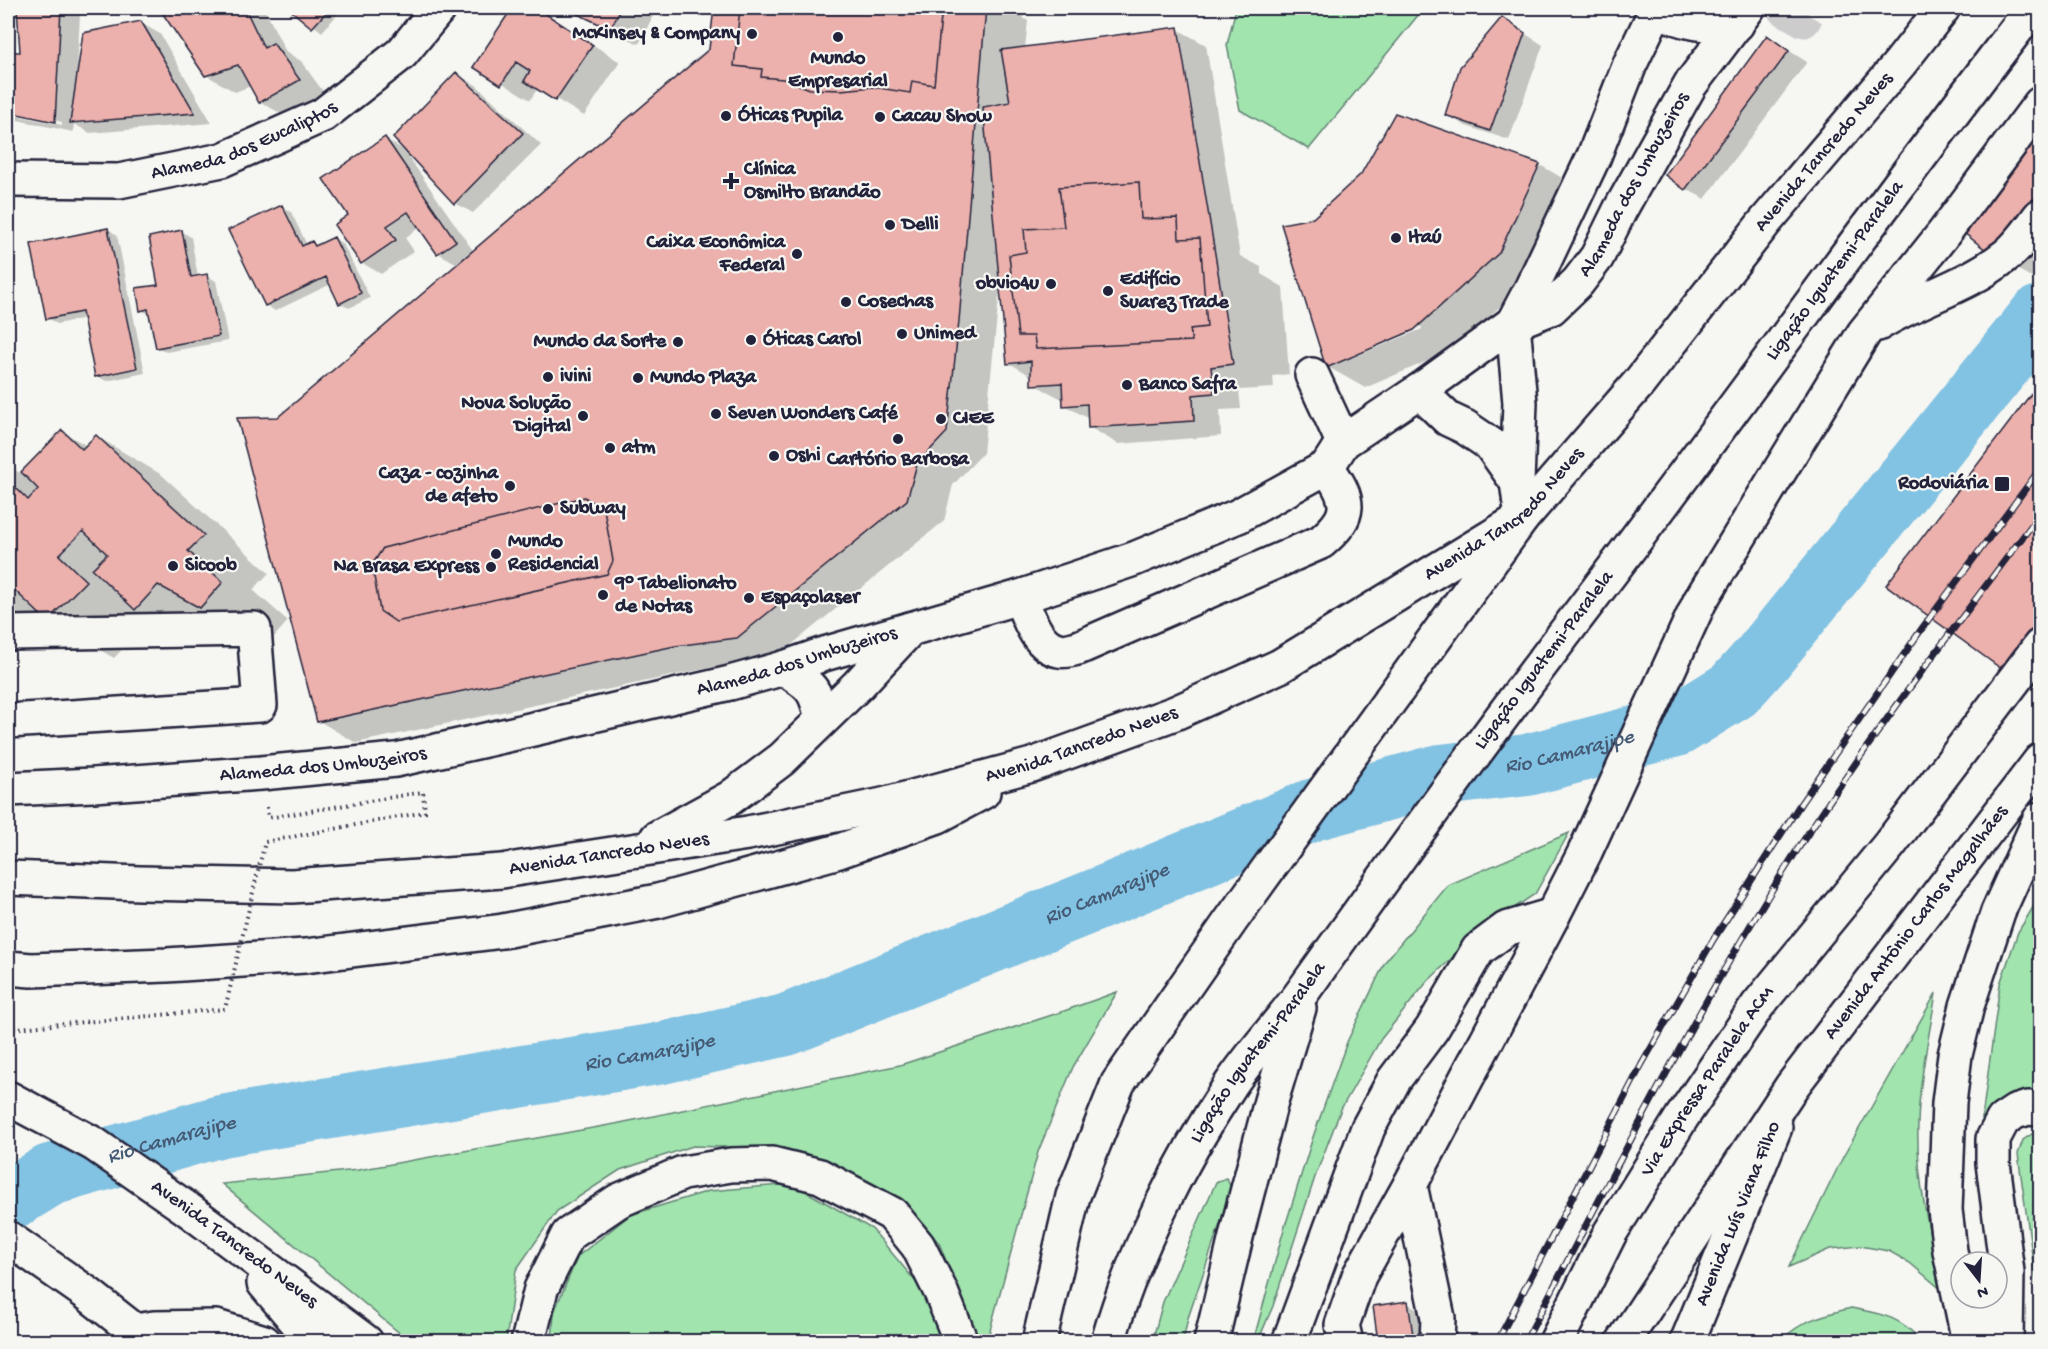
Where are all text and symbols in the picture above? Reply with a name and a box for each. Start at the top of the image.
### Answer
place label: McKinsey & Company [573,23,740,46]
marker: McKinsey & Company [745,27,759,41]
marker: Mundo Empresarial [831,30,845,44]
place label: Mundo Empresarial [788,48,888,94]
street label: Avenida Tancredo Neves [1750,68,1899,237]
street label: Alameda dos Umbuzeiros [1574,88,1695,282]
street label: Alameda dos Eucaliptos [149,96,343,186]
place label: Óticas Pupila [738,104,844,128]
place label: Cacau Show [891,106,992,129]
marker: Óticas Pupila [719,109,733,123]
marker: Cacau Show [873,110,887,124]
place label: Clínica Osmilto Brandão [743,159,881,205]
marker: Clínica Osmilto Brandão [722,172,740,190]
street label: Ligação Iguatemi-Paralela [1761,176,1910,365]
place label: Delli [900,214,939,237]
marker: Delli [883,218,897,232]
place label: Itaú [1408,227,1442,250]
marker: Itaú [1389,231,1403,245]
place label: Caixa Econômica Federal [645,232,786,278]
marker: Caixa Econômica Federal [790,247,804,261]
place label: Edifício Suarez Trade [1120,269,1229,315]
place label: obvio4u [975,273,1040,296]
marker: obvio4u [1044,277,1058,291]
marker: Edifício Suarez Trade [1101,284,1115,298]
place label: Cosechas [857,291,935,314]
marker: Cosechas [839,295,853,309]
place label: Unimed [914,323,978,346]
marker: Unimed [895,327,909,341]
place label: Óticas Carol [763,328,862,352]
place label: Mundo da Sorte [534,331,667,354]
marker: Óticas Carol [744,333,758,347]
marker: Mundo da Sorte [671,335,685,349]
place label: ivini [560,366,591,389]
place label: Mundo Plaza [650,367,757,390]
marker: ivini [541,370,555,384]
marker: Mundo Plaza [631,371,645,385]
place label: Banco Safra [1138,374,1237,397]
marker: Banco Safra [1120,378,1134,392]
place label: Nova Solução Digital [461,393,572,439]
place label: Seven Wonders Café [728,403,898,426]
marker: Seven Wonders Café [709,407,723,421]
place label: CIEE [952,408,995,431]
marker: Nova Solução Digital [576,409,590,423]
marker: CIEE [934,412,948,426]
marker: Cartório Barbosa [891,432,905,446]
place label: atm [621,437,656,460]
marker: atm [603,441,617,455]
street label: Avenida Tancredo Neves [1420,443,1590,586]
place label: Oshi [786,445,820,468]
marker: Oshi [767,449,781,463]
place label: Cartório Barbosa [826,449,970,472]
place label: Caza - cozinha de afeto [378,463,499,509]
place label: Rodoviária [1897,473,1989,496]
marker: Rodoviária [1993,475,2011,493]
marker: Caza - cozinha de afeto [503,479,517,493]
place label: Subway [560,498,626,521]
marker: Subway [541,502,555,516]
place label: Mundo Residencial [507,531,599,577]
marker: Mundo Residencial [489,547,503,561]
place label: Sicoob [185,555,237,578]
place label: Na Brasa Express [334,556,481,579]
marker: Sicoob [166,559,180,573]
marker: Na Brasa Express [484,560,498,574]
street label: Ligação Iguatemi-Paralela [1470,566,1620,754]
place label: 9° Tabelionato de Notas [614,573,737,619]
place label: Espaçolaser [761,587,861,610]
marker: 9° Tabelionato de Notas [596,588,610,602]
marker: Espaçolaser [742,591,756,605]
street label: Alameda dos Umbuzeiros [694,622,900,702]
street label: Avenida Tancredo Neves [983,701,1181,788]
water label: Rio Camarajipe [1504,725,1638,780]
street label: Alameda dos Umbuzeiros [219,742,429,787]
street label: Avenida Antônio Carlos Magalhães [1820,801,2014,1045]
street label: Avenida Tancredo Neves [508,828,711,881]
water label: Rio Camarajipe [1041,858,1174,932]
street label: Ligação Iguatemi-Paralela [1185,957,1332,1147]
street label: Via Expressa Paralela ACM [1636,982,1780,1182]
water label: Rio Camarajipe [583,1029,718,1078]
water label: Rio Camarajipe [105,1111,239,1170]
street label: Avenida Luís Viana Filho [1691,1118,1787,1310]
street label: Avenida Tancredo Neves [146,1175,323,1314]
north arrow [1949,1250,2009,1310]
text: N [1974,1280,1990,1302]

